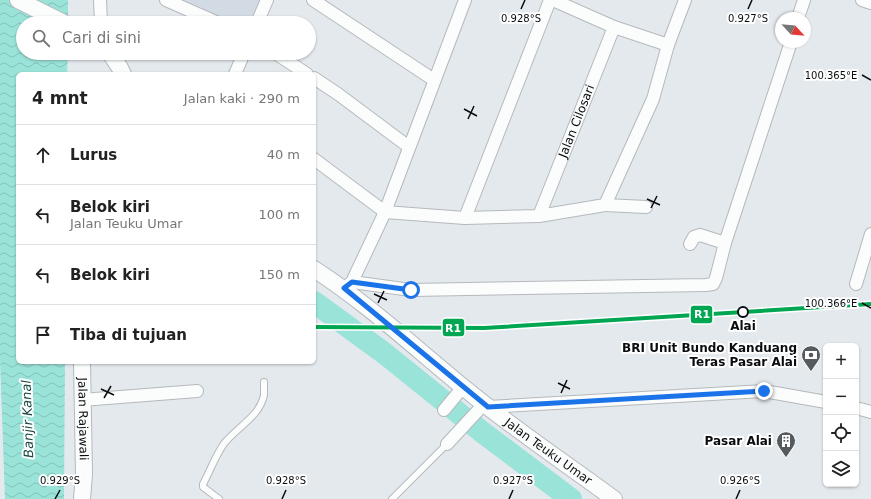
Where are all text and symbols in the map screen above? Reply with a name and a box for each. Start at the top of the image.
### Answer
north arrow [775,12,811,48]
text: 0.928°S [501,13,541,24]
text: 0.927°S [728,13,768,24]
search box [16,16,316,60]
icon: search [30,27,52,49]
text: Cari di sini [62,29,141,47]
text: 100.365°E [805,70,857,81]
street label: Jalan Cilosari [555,83,597,161]
text: 4 mnt [32,88,88,108]
text: Jalan kaki · 290 m [184,91,300,106]
icon: ahead [32,144,54,166]
text: Lurus [70,146,117,164]
text: 40 m [267,147,300,162]
text: Belok kiri [70,198,150,216]
icon: left [32,204,54,226]
text: 100 m [258,207,300,222]
text: Jalan Teuku Umar [70,216,183,231]
icon: left [32,264,54,286]
text: Belok kiri [70,266,150,284]
text: 150 m [258,267,300,282]
route start [402,281,420,299]
text: 100.366°E [805,298,857,309]
line badge: R1 [690,305,713,324]
marker: Alai [737,306,749,318]
text: R1 [694,308,710,321]
line badge: R1 [442,318,465,337]
place label: Alai [730,319,756,333]
text: R1 [445,322,461,335]
icon: arrive [32,324,54,346]
text: Tiba di tujuan [70,326,187,344]
place label: BRI Unit Bundo Kanduang Teras Pasar Alai [622,341,797,369]
map controls [823,343,859,487]
button: + [823,343,859,379]
bank icon: BRI Unit Bundo Kanduang Teras Pasar Alai [800,344,822,372]
street label: Jalan Rajawali [75,376,91,461]
button: − [823,379,859,415]
water label: Banjir Kanal [19,380,36,458]
route end [755,382,773,400]
street label: Jalan Teuku Umar [501,415,595,488]
button: locate [823,415,859,451]
building icon: Pasar Alai [775,430,797,458]
place label: Pasar Alai [704,434,772,448]
button: layers [823,451,859,487]
text: 0.929°S [40,475,80,486]
text: 0.928°S [266,475,306,486]
text: 0.927°S [493,475,533,486]
text: 0.926°S [720,475,760,486]

